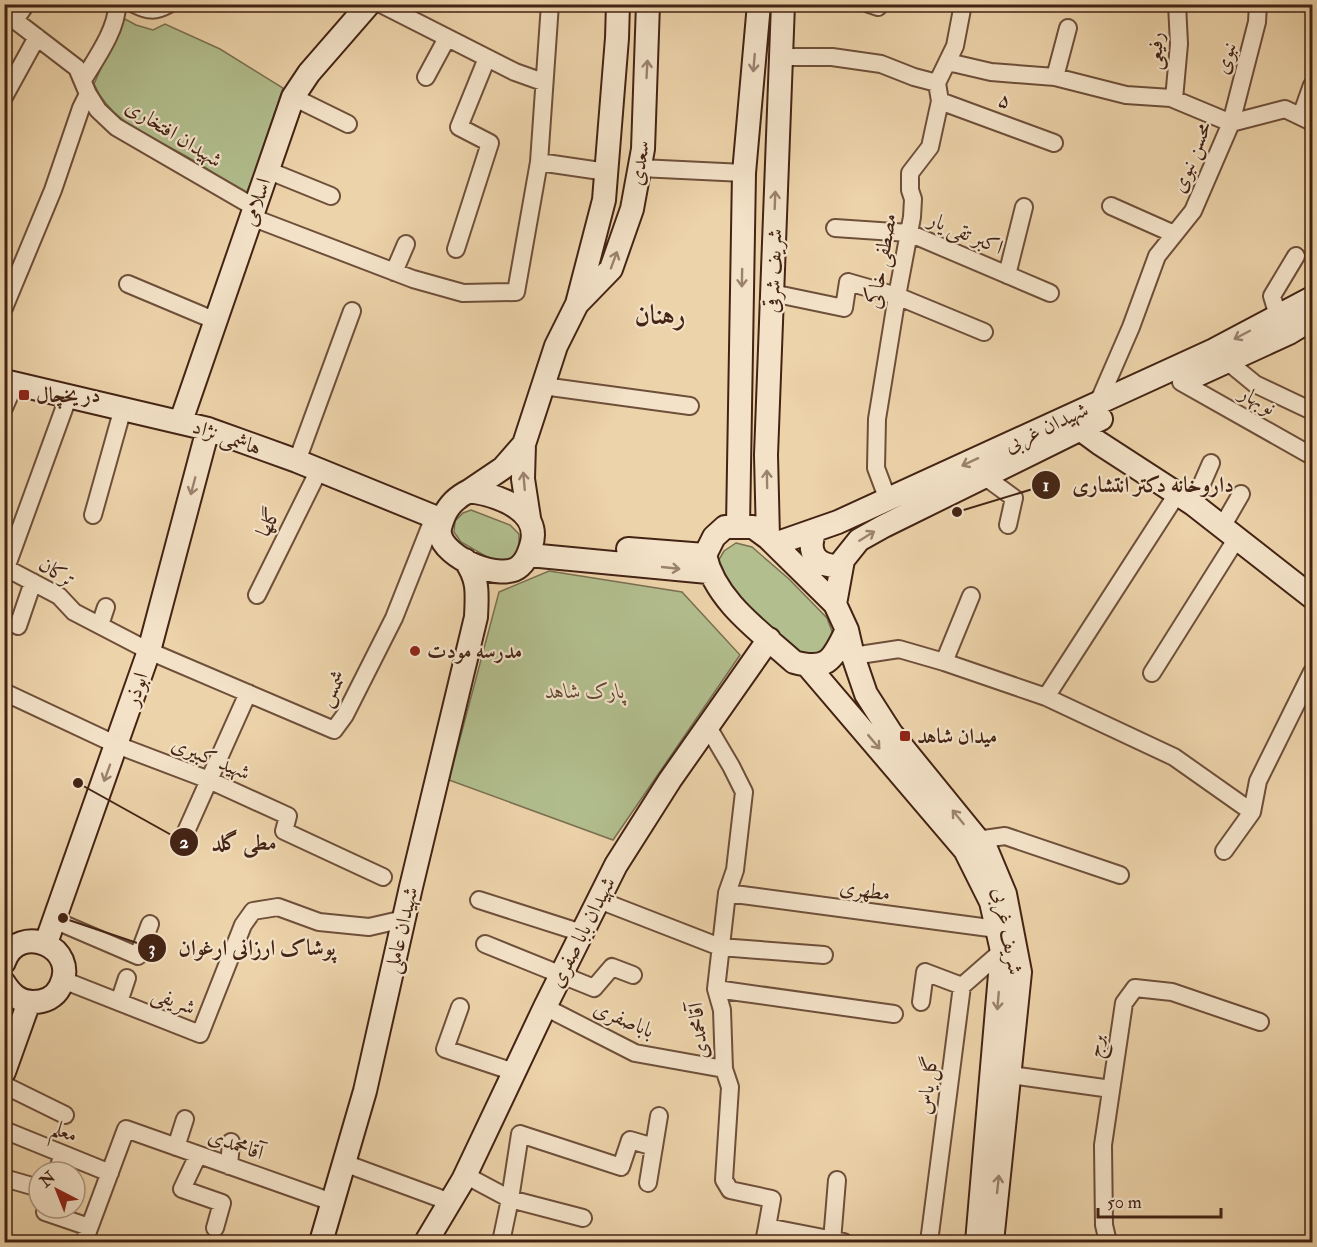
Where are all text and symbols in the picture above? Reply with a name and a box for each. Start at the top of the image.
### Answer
street label: رفیعی [1141,31,1170,71]
street label: نبوی [1208,39,1243,77]
one-way arrow [748,52,759,72]
one-way arrow [642,59,653,79]
street label: ۵ [994,86,1015,115]
street label: شهیدان افتخاری [120,93,227,174]
street label: محسن نبوی [1165,117,1218,197]
street label: سعدی [623,139,656,188]
street label: اسلامی [236,175,277,230]
one-way arrow [770,191,781,211]
street label: اکبر تقی یار [922,205,1007,262]
street label: مصطفی خاکی [860,211,904,311]
street label: شریف شرقی [759,228,788,314]
one-way arrow [610,251,621,270]
one-way arrow [736,268,748,288]
district label: رهنان [634,299,686,332]
one-way arrow [1234,329,1251,341]
street label: نوبهار [1233,378,1281,421]
place label: در یخچال [36,382,100,410]
marker: در یخچال [17,388,31,402]
street label: شهیدان غربی [1000,396,1093,460]
street label: هاشمی نژاد [189,413,265,462]
one-way arrow [962,456,980,468]
callout: داروخانه دکتر انتشاری [1031,465,1246,505]
one-way arrow [761,470,773,490]
text: داروخانه دکتر انتشاری [1072,471,1234,499]
one-way arrow [519,472,530,492]
text: 1 [1043,474,1049,497]
one-way arrow [187,476,198,495]
street label: گلها [250,503,287,541]
one-way arrow [858,529,875,541]
street label: ترکان [33,551,80,594]
one-way arrow [660,563,680,574]
place label: مدرسه مودت [427,638,522,665]
marker: مدرسه مودت [408,644,422,658]
street label: شمس [312,665,353,711]
street label: ابوذر [118,669,155,711]
park label: پارک شاهد [545,678,627,706]
place label: میدان شاهد [917,723,997,750]
marker: میدان شاهد [898,729,912,743]
street label: شهید کبیری [167,730,254,787]
one-way arrow [867,734,881,749]
one-way arrow [100,763,111,782]
one-way arrow [952,809,965,825]
callout: مطی گلد [169,822,288,862]
text: مطی گلد [211,829,277,858]
text: 2 [179,831,189,854]
street label: شهیدان بابا صفری [543,872,622,992]
street label: مطهری [838,874,892,907]
street label: شهیدان عاملی [378,884,426,976]
street label: شریف غربی [985,885,1029,977]
callout: پوشاک ارزانی ارغوان [137,928,348,968]
text: پوشاک ارزانی ارغوان [178,934,337,964]
text: 3 [149,937,156,960]
street label: شریفی [148,980,199,1022]
one-way arrow [992,990,1003,1010]
street label: باباصفری [589,995,658,1044]
street label: آقامحمدی [682,999,715,1061]
street label: برج [1080,1032,1116,1061]
street label: گل یاس [910,1054,945,1116]
street label: معلم [45,1114,82,1155]
street label: آقامحمدی [205,1122,269,1167]
north arrow [27,1160,87,1220]
text: N [35,1167,60,1192]
one-way arrow [993,1175,1004,1195]
scale bar [1098,1181,1221,1219]
text: 50 m [1107,1191,1142,1214]

